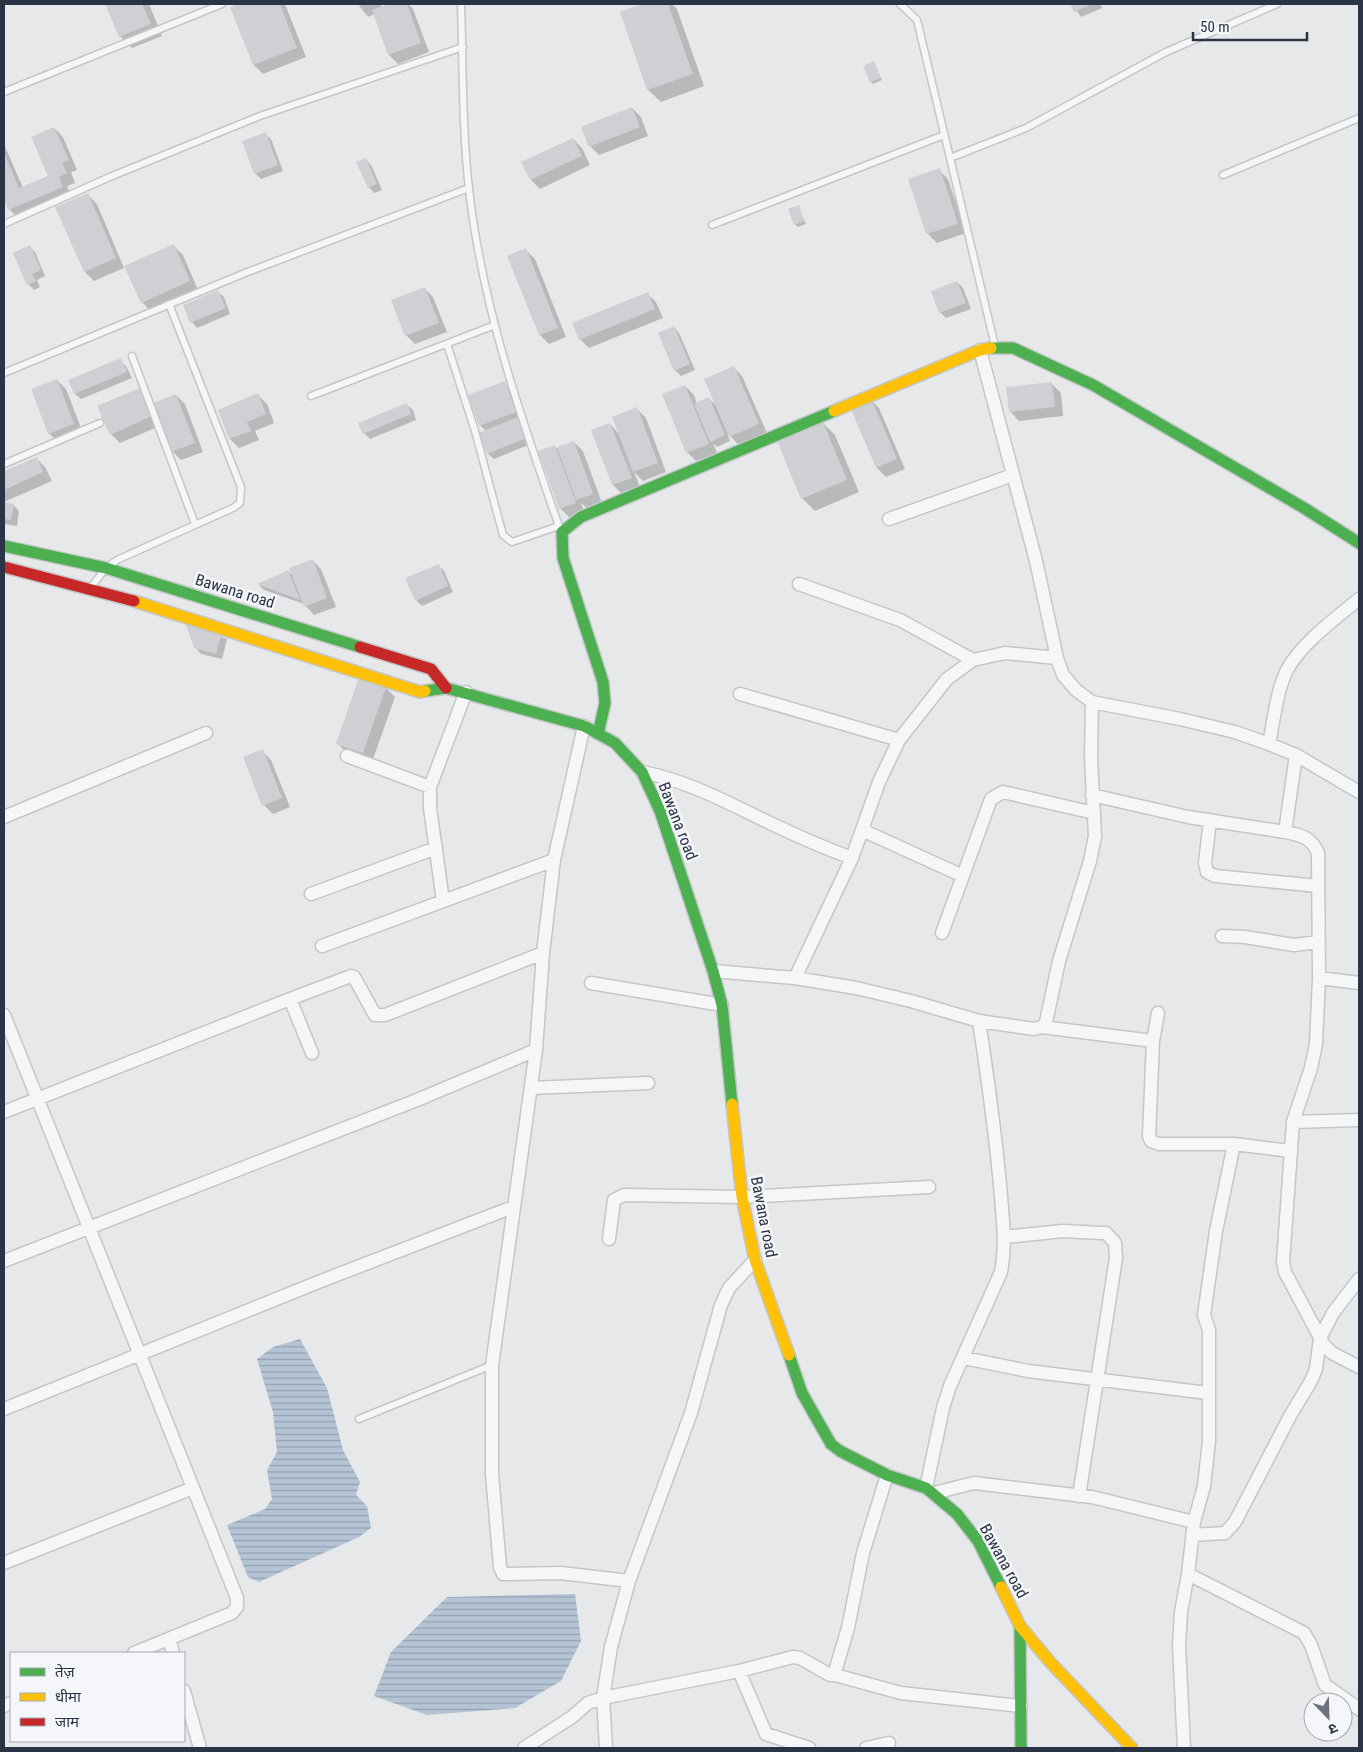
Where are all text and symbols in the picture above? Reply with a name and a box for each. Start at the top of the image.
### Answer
scale bar [1193,10,1307,42]
text: 50 m [1200,18,1230,36]
street label: Bawana road [193,570,277,612]
street label: Bawana road [654,779,702,863]
street label: Bawana road [747,1175,781,1259]
street label: Bawana road [976,1521,1032,1601]
legend [10,1652,185,1742]
text: तेज़ [55,1663,76,1681]
text: धीमा [55,1688,82,1706]
north arrow [1303,1692,1353,1742]
text: जाम [55,1713,80,1731]
text: उ [1325,1720,1340,1738]

